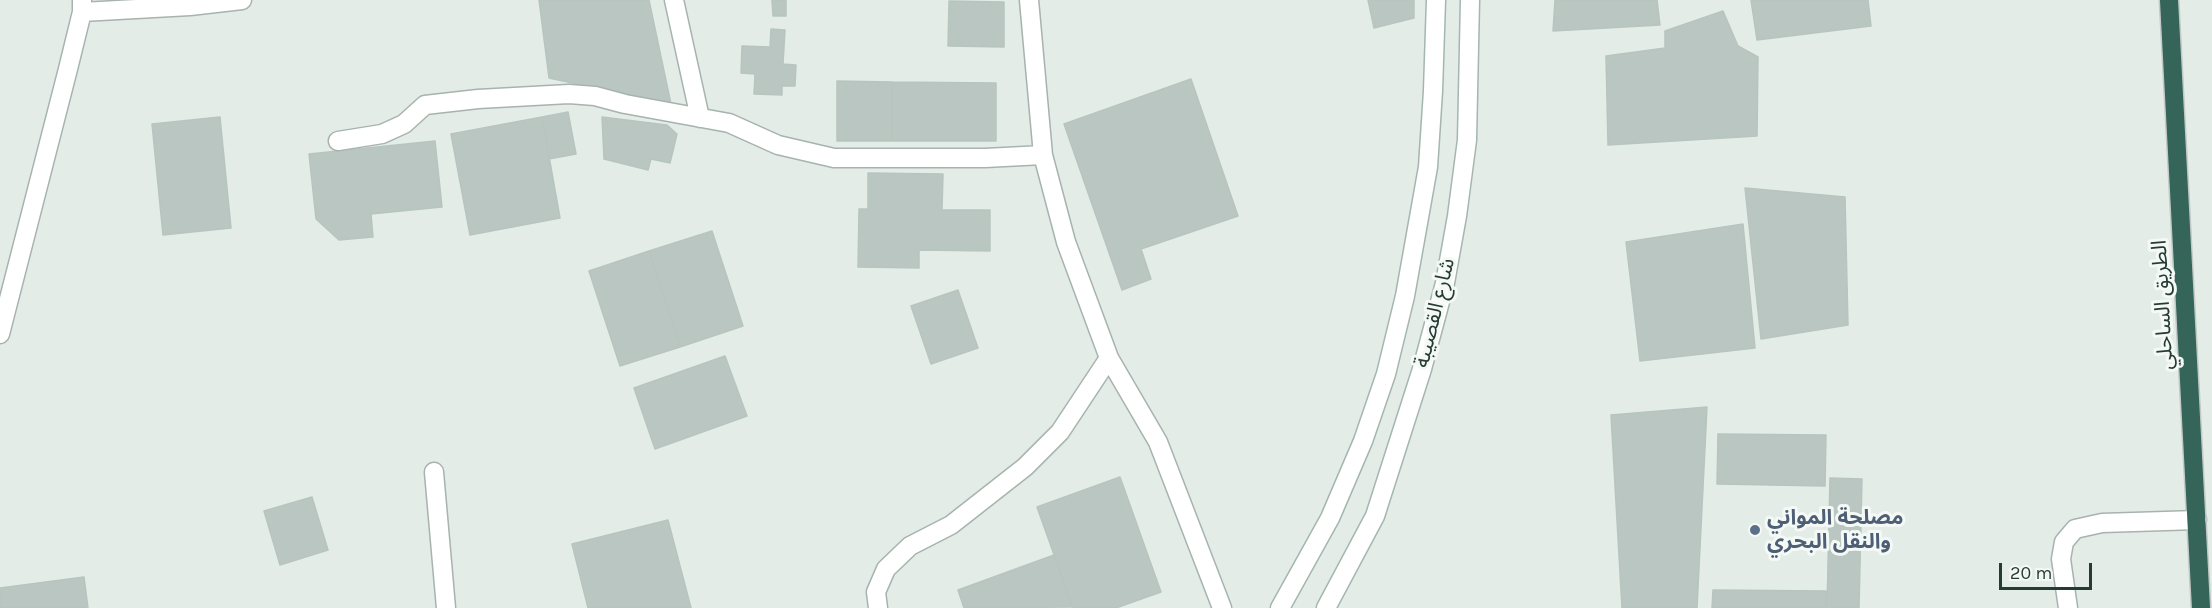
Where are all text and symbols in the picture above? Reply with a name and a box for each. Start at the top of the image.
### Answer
street label: الطريق الساحلي [2147,240,2179,370]
street label: شارع القصيبة [1409,256,1461,370]
place label: مصلحة المواني والنقل البحري [1767,505,1904,555]
marker: مصلحة المواني والنقل البحري [1748,523,1762,537]
scale bar [2002,551,2095,589]
text: 20 m [2010,562,2052,584]

